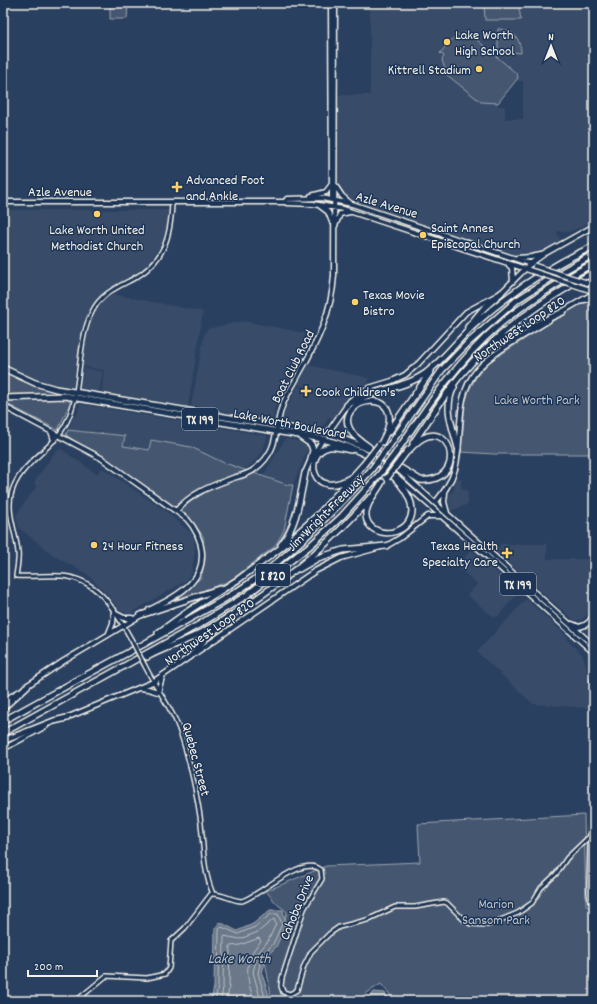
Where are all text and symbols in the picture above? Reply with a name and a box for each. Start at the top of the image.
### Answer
place label: Lake Worth High School [455,26,515,62]
north arrow [531,26,571,66]
text: N [548,30,554,46]
marker: Lake Worth High School [442,37,452,47]
place label: Kittrell Stadium [388,61,471,81]
marker: Kittrell Stadium [474,64,484,74]
place label: Advanced Foot and Ankle [186,171,265,207]
marker: Advanced Foot and Ankle [171,181,183,193]
street label: Azle Avenue [28,183,92,203]
street label: Azle Avenue [353,187,420,225]
marker: Lake Worth United Methodist Church [92,209,102,219]
place label: Saint Annes Episcopal Church [431,219,520,255]
place label: Lake Worth United Methodist Church [49,221,145,257]
marker: Saint Annes Episcopal Church [418,230,428,240]
place label: Texas Movie Bistro [363,286,425,322]
street label: Northwest Loop 820 [470,292,570,368]
marker: Texas Movie Bistro [350,297,360,307]
street label: Boat Club Road [267,327,321,407]
place label: Cook Children's [315,383,396,403]
marker: Cook Children's [300,385,312,397]
park label: Lake Worth Park [494,391,580,411]
street label: Lake Worth Boulevard [232,404,348,446]
road number: TX 199 [182,408,218,430]
street label: Jim Wright Freeway [283,470,370,557]
place label: 24 Hour Fitness [102,537,183,557]
place label: Texas Health Specialty Care [422,537,498,573]
marker: 24 Hour Fitness [89,540,99,550]
marker: Texas Health Specialty Care [501,547,513,559]
road number: I 820 [256,564,290,586]
road number: TX 199 [500,573,536,595]
street label: Northwest Loop 820 [161,594,260,671]
street label: Quebec Street [176,720,214,799]
street label: Cahoba Drive [276,872,320,943]
park label: Marion Sansom Park [462,895,530,931]
water label: Lake Worth [208,949,271,971]
scale bar [28,952,97,978]
text: 200 m [34,959,63,976]

